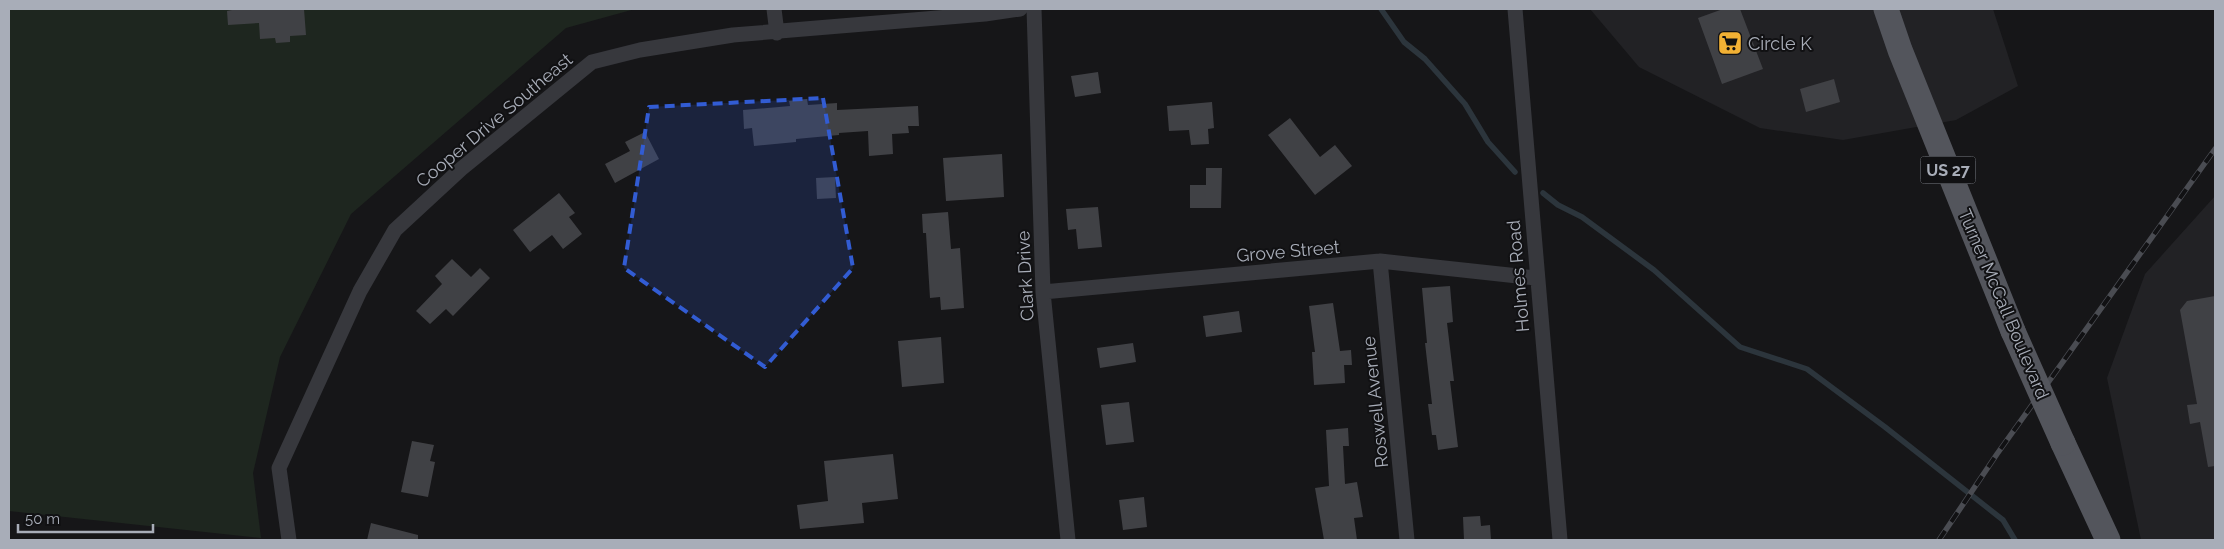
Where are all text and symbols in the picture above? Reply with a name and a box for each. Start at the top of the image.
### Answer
supermarket icon: Circle K [1717,30,1743,56]
place label: Circle K [1748,33,1812,54]
street label: Cooper Drive Southeast [412,49,576,191]
road number: US 27 [1920,156,1976,184]
street label: Turner McCall Boulevard [1954,206,2054,402]
street label: Holmes Road [1503,219,1533,333]
street label: Clark Drive [1012,230,1038,322]
street label: Grove Street [1235,236,1341,266]
street label: Roswell Avenue [1358,335,1392,469]
scale bar [18,502,152,534]
text: 50 m [25,510,60,528]

